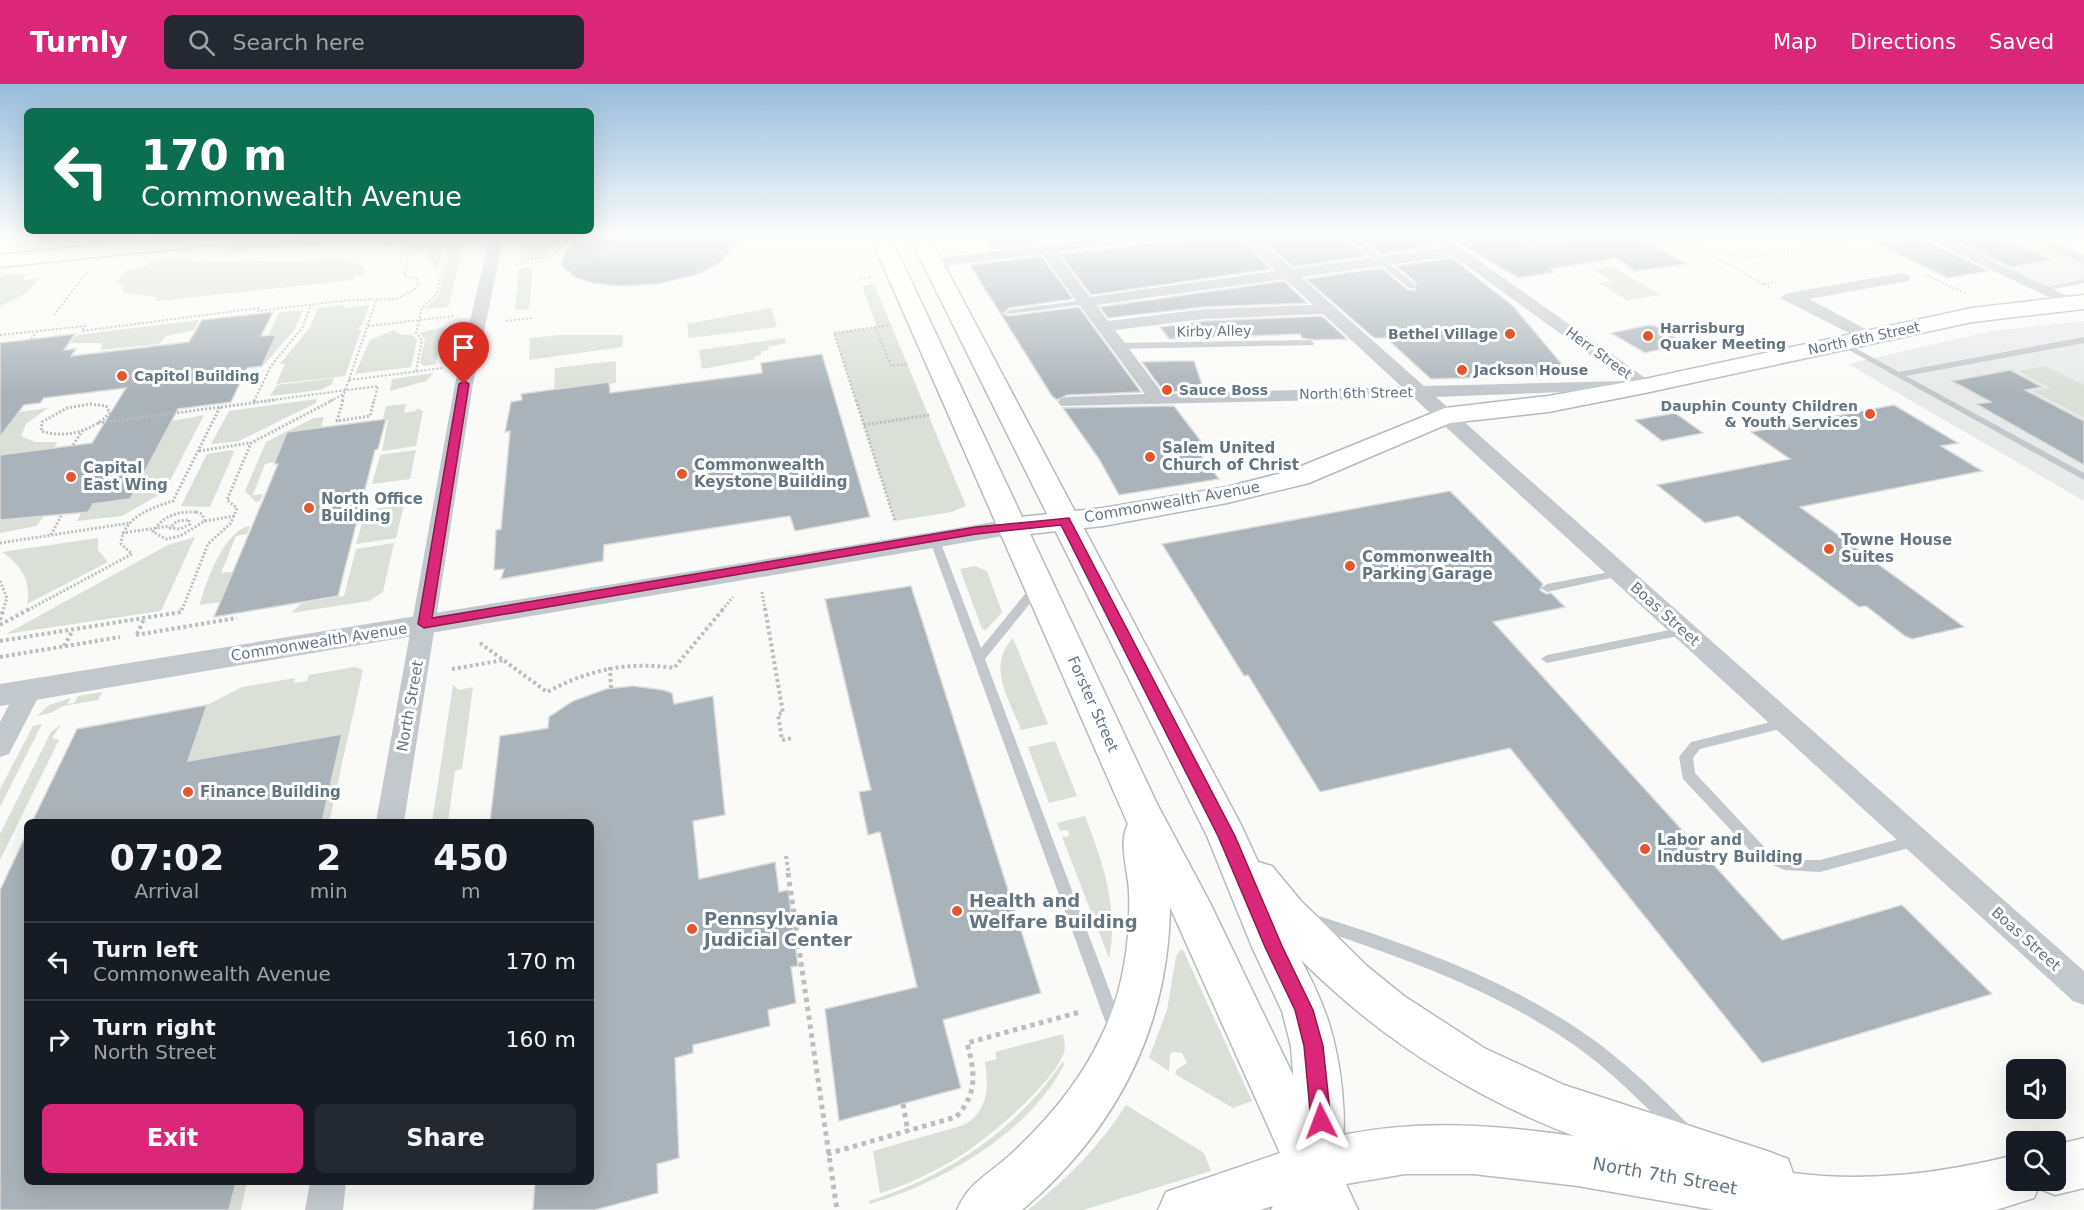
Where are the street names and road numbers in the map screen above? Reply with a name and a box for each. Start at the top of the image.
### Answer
street label: North 6th Street [1807,318,1922,358]
street label: Kirby Alley [1177,322,1251,340]
street label: Herr Street [1563,324,1635,383]
street label: North 6th Street [1299,384,1414,402]
street label: Commonwealth Avenue [1083,478,1261,526]
street label: Boas Street [1627,578,1703,650]
street label: Commonwealth Avenue [230,619,408,665]
street label: Forster Street [1064,653,1122,755]
street label: North Street [393,659,427,753]
street label: Boas Street [1988,903,2064,975]
street label: North 7th Street [1591,1152,1739,1199]

